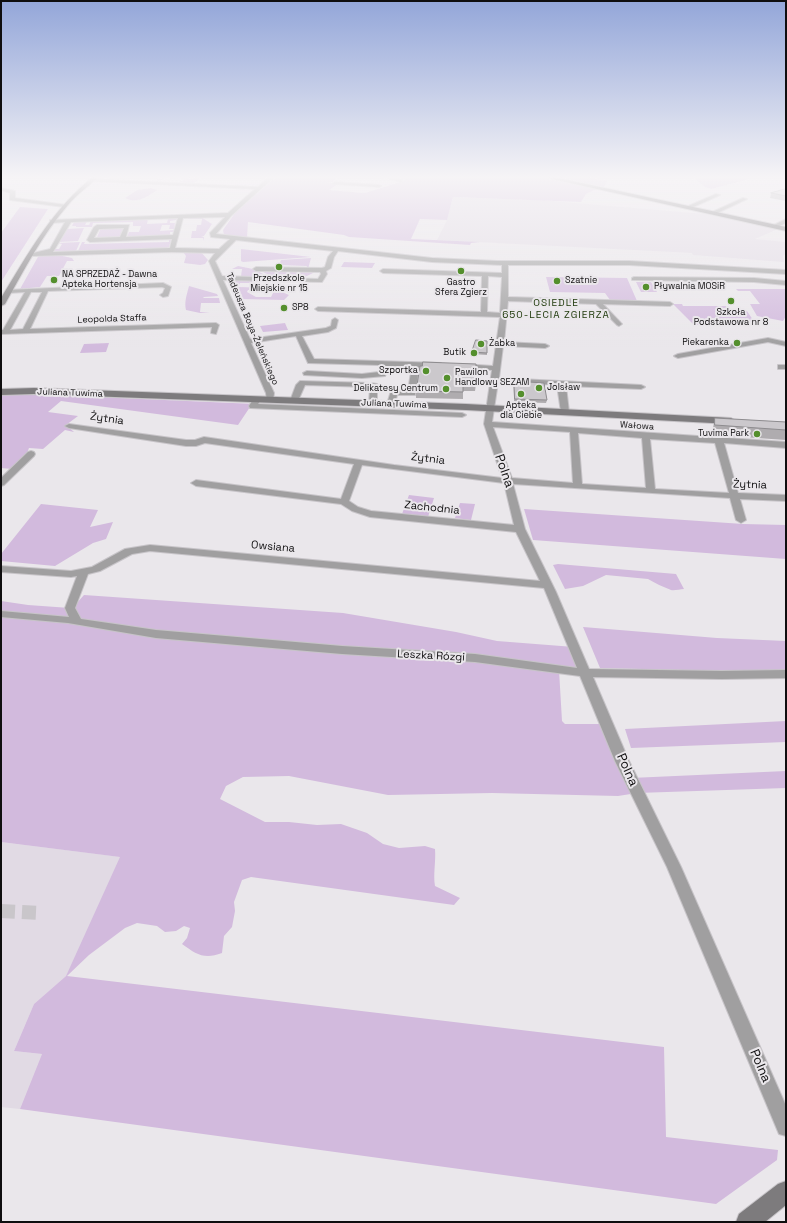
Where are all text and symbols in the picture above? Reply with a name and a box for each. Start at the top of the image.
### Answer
marker: Przedszkole Miejskie nr 15 [274,262,284,272]
marker: Gastro Sfera Zgierz [456,266,466,276]
place label: NA SPRZEDAŻ - Dawna Apteka Hortensja [62,270,157,291]
street label: Tadeusza Boya-Żeleńskiego [223,271,281,387]
place label: Przedszkole Miejskie nr 15 [250,274,308,295]
marker: NA SPRZEDAŻ - Dawna Apteka Hortensja [49,275,59,285]
marker: Szatnie [552,276,562,286]
place label: Szatnie [565,276,597,286]
place label: Gastro Sfera Zgierz [435,278,487,299]
marker: Pływalnia MOSiR [641,282,651,292]
place label: Pływalnia MOSiR [654,282,725,292]
marker: Szkoła Podstawowa nr 8 [726,296,736,306]
district label: OSIEDLE 650-LECIA ZGIERZA [502,297,610,320]
marker: SP8 [279,303,289,313]
place label: SP8 [292,303,309,313]
place label: Szkoła Podstawowa nr 8 [694,308,768,329]
street label: Leopolda Staffa [77,312,147,326]
place label: Piekarenka [682,338,729,348]
marker: Piekarenka [732,338,742,348]
marker: Żabka [476,339,486,349]
place label: Żabka [489,339,515,349]
place label: Butik [443,348,466,358]
marker: Butik [469,348,479,358]
place label: Szportka [379,366,418,376]
marker: Szportka [421,366,431,376]
place label: Pawilon Handlowy SEZAM [455,368,529,389]
marker: Pawilon Handlowy SEZAM [442,373,452,383]
marker: Jolsław [534,383,544,393]
place label: Jolsław [547,383,580,393]
place label: Delikatesy Centrum [354,384,438,394]
marker: Delikatesy Centrum [441,384,451,394]
street label: Juliana Tuwima [37,386,103,400]
marker: Apteka dla Ciebie [516,389,526,399]
street label: Juliana Tuwima [361,397,427,411]
place label: Apteka dla Ciebie [500,401,542,422]
street label: Żytnia [89,410,125,428]
street label: Wałowa [620,419,654,433]
place label: Tuvima Park [698,429,749,439]
marker: Tuvima Park [752,429,762,439]
street label: Żytnia [410,450,446,468]
street label: Polna [491,452,517,490]
street label: Żytnia [733,478,767,492]
street label: Zachodnia [404,499,460,517]
street label: Owsiana [251,539,295,555]
street label: Leszka Rózgi [397,648,465,664]
street label: Polna [613,751,641,789]
street label: Polna [746,1047,774,1085]

